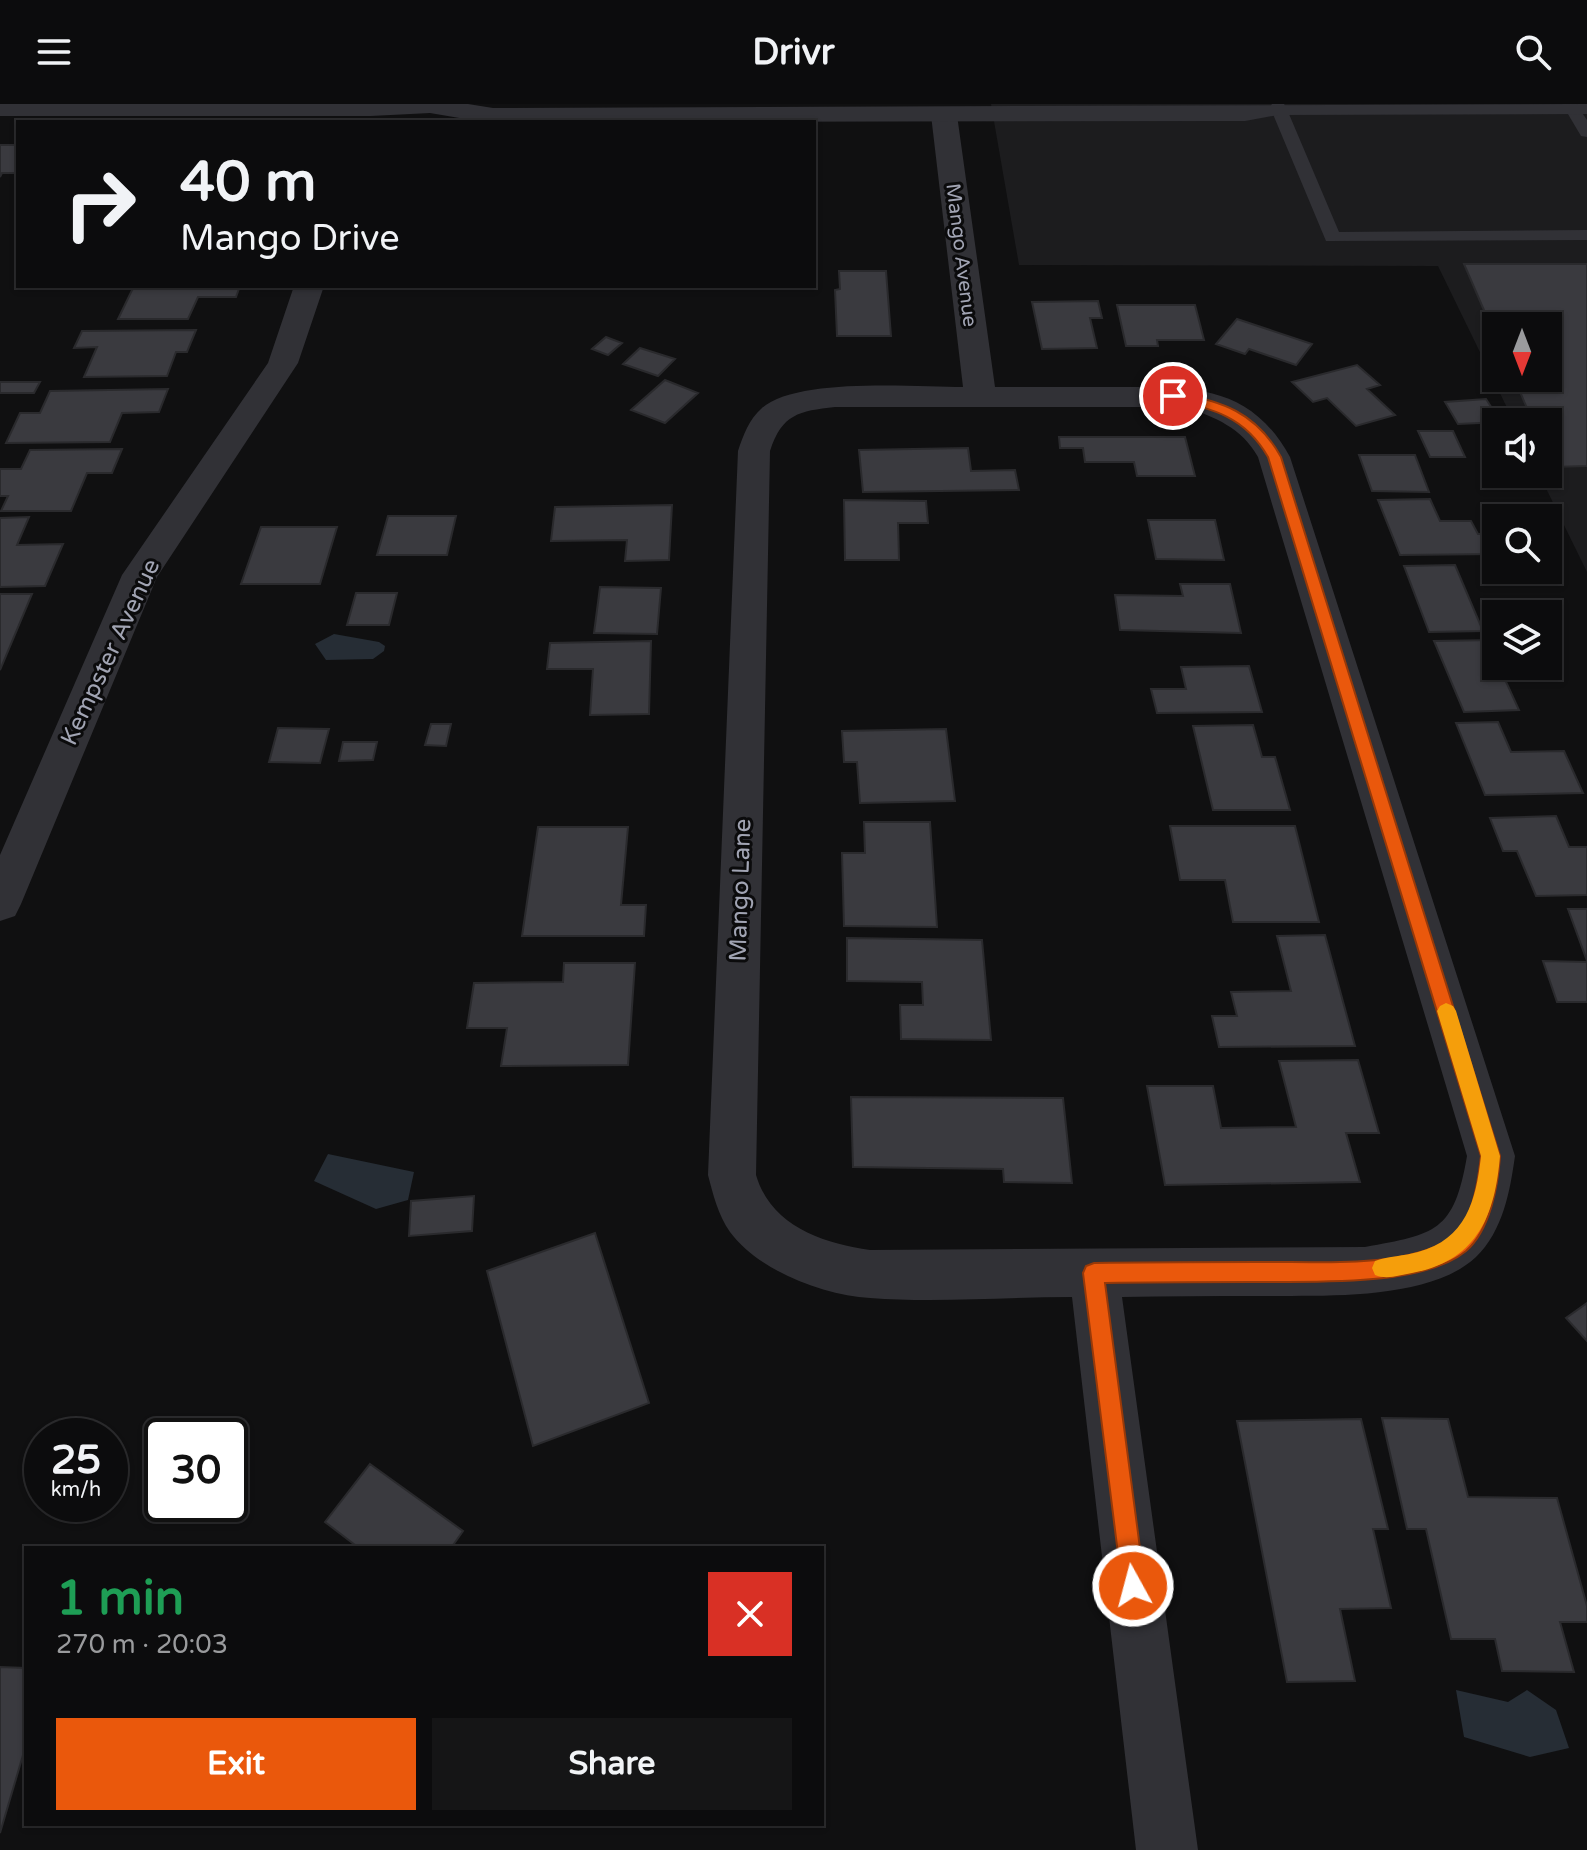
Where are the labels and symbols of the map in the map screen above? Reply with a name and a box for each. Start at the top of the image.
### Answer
street label: Mango Avenue [940,182,982,328]
north arrow [1482,312,1562,392]
pin [1139,362,1207,430]
street label: Kempster Avenue [55,554,166,750]
street label: Mango Lane [724,818,757,962]
speed limit sign: 30 [144,1418,248,1522]
position arrow [1091,1544,1175,1628]

